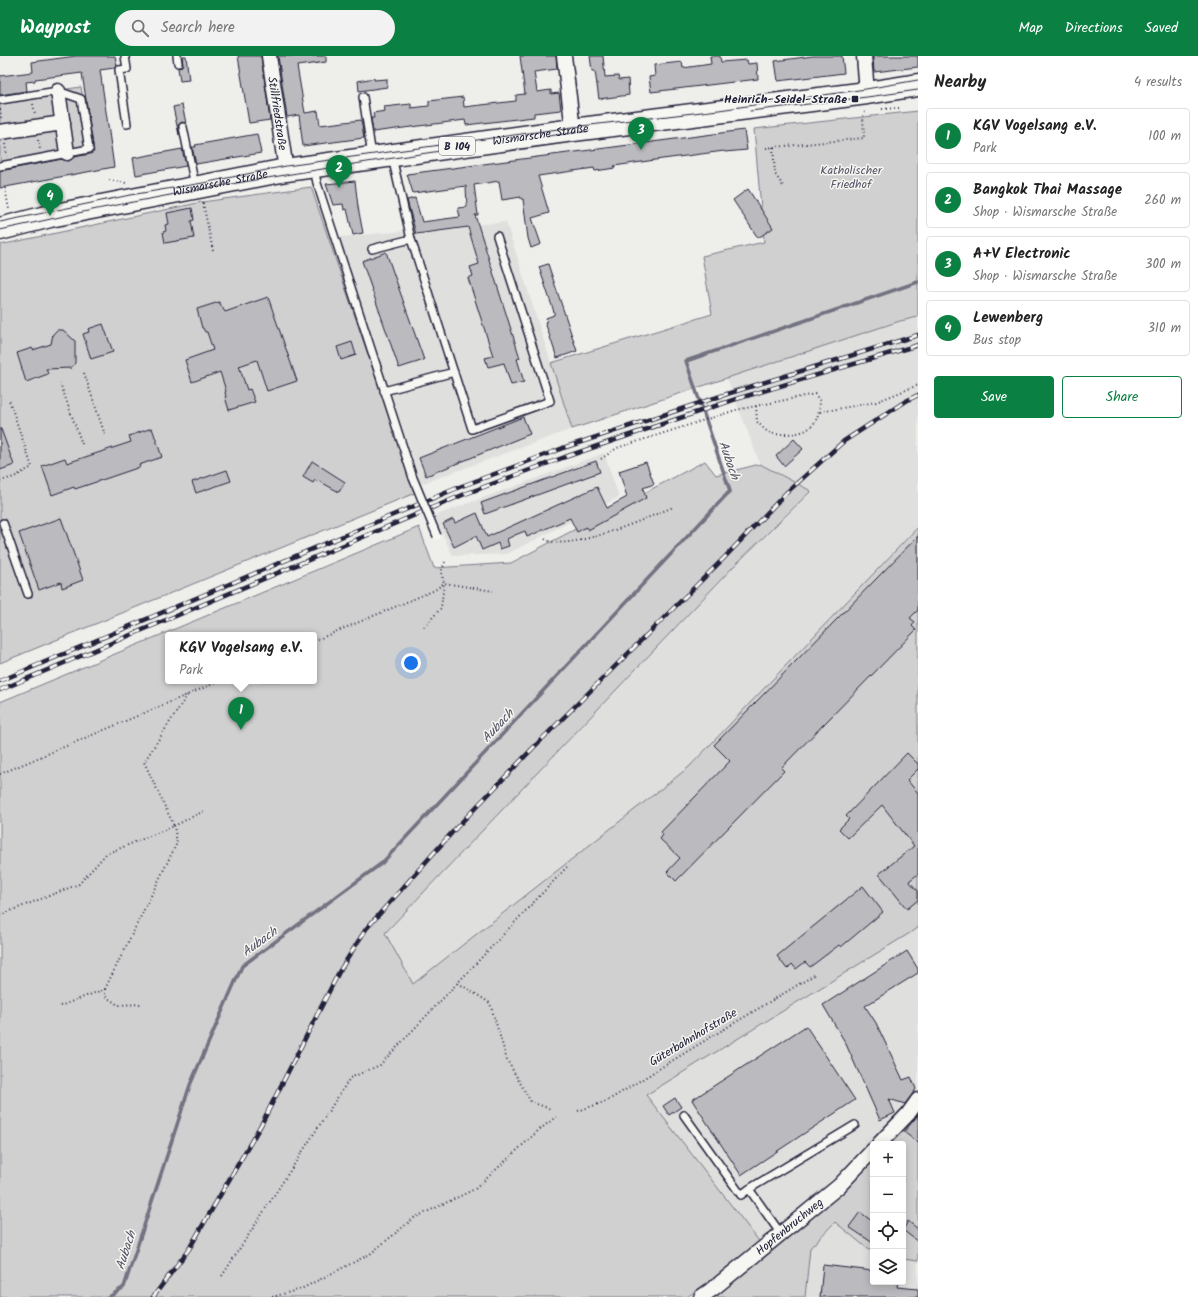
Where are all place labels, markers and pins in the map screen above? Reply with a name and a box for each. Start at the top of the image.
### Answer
place label: Heinrich-Seidel-Straße [724,90,847,109]
marker: Heinrich-Seidel-Straße [850,94,860,104]
pin: 3 [628,117,654,150]
pin: 2 [326,155,352,188]
pin: 4 [37,183,63,216]
pin: 1 [228,697,254,730]

